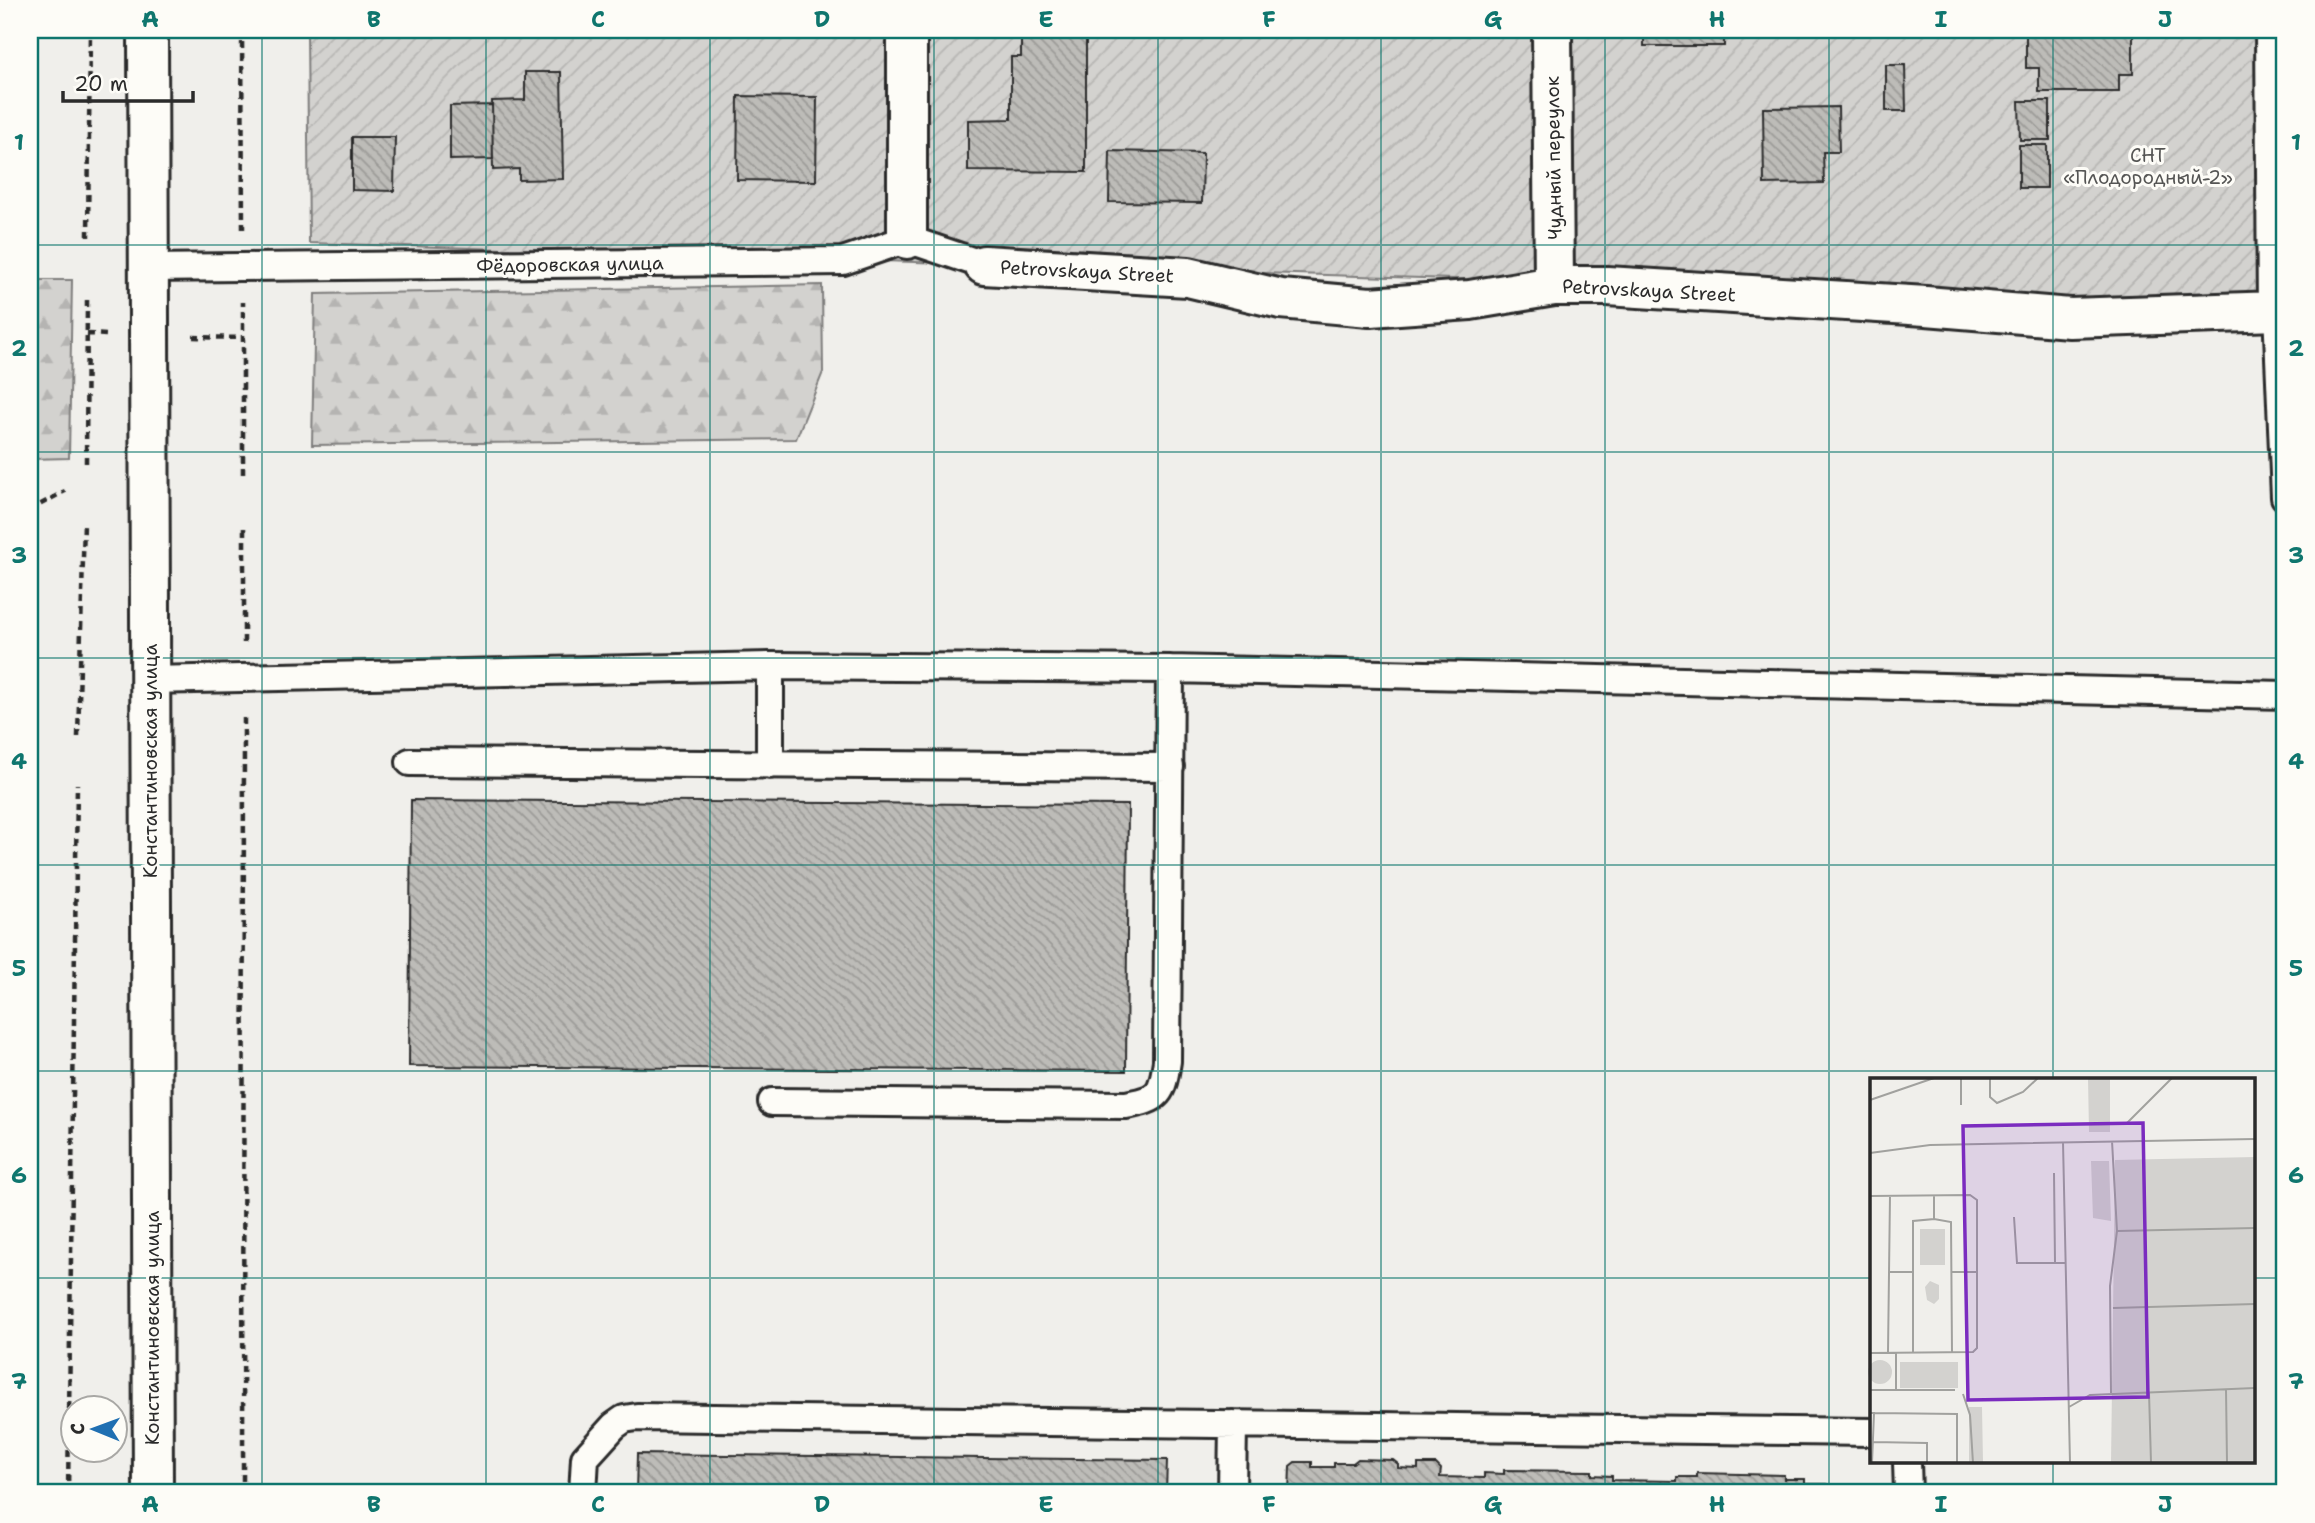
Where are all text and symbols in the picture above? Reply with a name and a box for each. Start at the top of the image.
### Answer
text: A [141,4,159,34]
text: B [367,4,381,34]
text: C [591,4,605,34]
text: D [814,4,830,34]
text: E [1038,4,1054,34]
text: F [1262,4,1276,34]
text: G [1484,4,1503,34]
text: H [1709,4,1725,34]
text: I [1935,4,1948,34]
text: J [2158,4,2172,34]
scale bar [63,60,192,104]
text: 20 m [74,70,128,98]
street label: Чудный переулок [1540,76,1567,240]
text: 1 [14,127,24,157]
text: 1 [2291,127,2301,157]
park label: СНТ «Плодородный-2» [2063,143,2233,190]
street label: Фёдоровская улица [476,250,664,279]
street label: Petrovskaya Street [999,254,1175,289]
street label: Petrovskaya Street [1561,273,1737,308]
text: 2 [11,333,27,363]
text: 2 [2288,333,2304,363]
text: 3 [11,540,27,570]
text: 3 [2288,540,2304,570]
street label: Константиновская улица [138,643,163,878]
text: 4 [11,746,27,776]
text: 4 [2288,746,2304,776]
text: 5 [12,953,26,983]
text: 5 [2289,953,2303,983]
inset map [1870,1078,2256,1464]
text: 6 [11,1160,27,1190]
text: 6 [2288,1160,2304,1190]
street label: Константиновская улица [140,1210,165,1445]
text: 7 [11,1366,27,1396]
text: 7 [2288,1366,2304,1396]
north arrow [60,1394,130,1464]
text: С [65,1423,90,1435]
text: A [141,1489,159,1519]
text: B [367,1489,381,1519]
text: C [591,1489,605,1519]
text: D [814,1489,830,1519]
text: E [1038,1489,1054,1519]
text: F [1262,1489,1276,1519]
text: G [1484,1489,1503,1519]
text: H [1709,1489,1725,1519]
text: I [1935,1489,1948,1519]
text: J [2158,1489,2172,1519]

